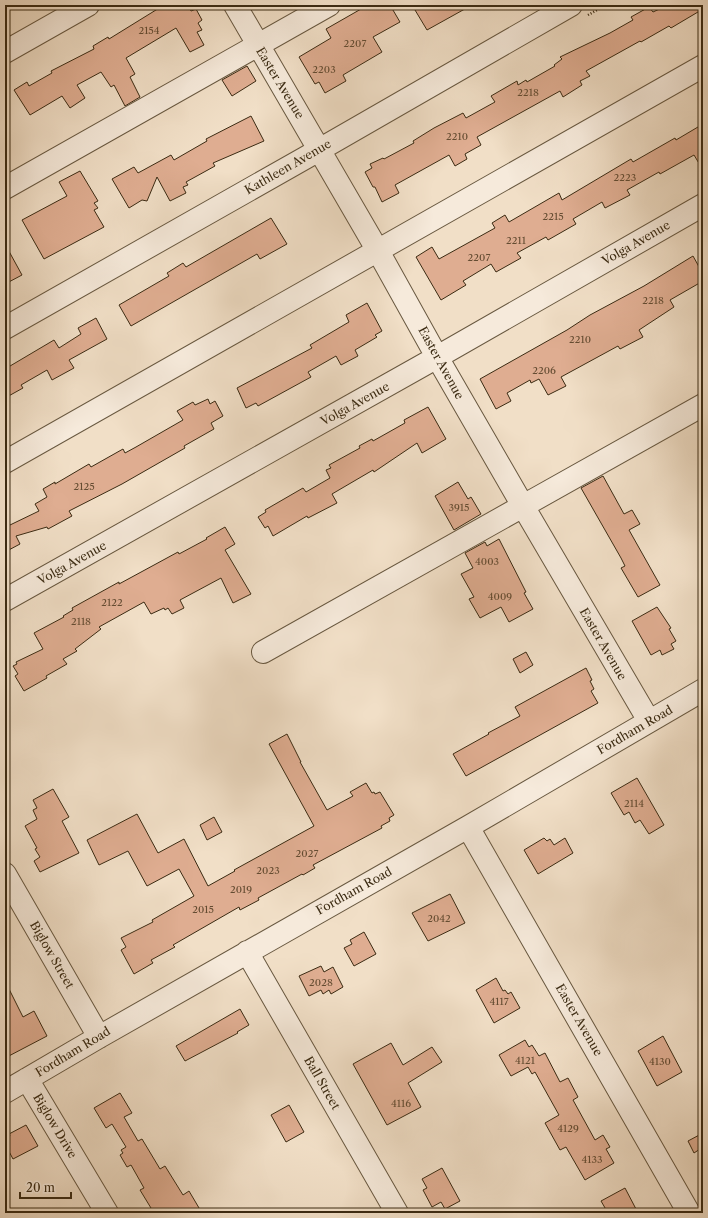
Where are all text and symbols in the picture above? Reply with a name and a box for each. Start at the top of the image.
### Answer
house number: 2154 [138,24,160,37]
house number: 2207 [344,37,366,50]
street label: Easter Avenue [253,44,308,122]
house number: 2203 [312,63,336,76]
house number: 2218 [517,86,539,99]
house number: 2210 [446,130,468,143]
street label: Kathleen Avenue [242,136,334,197]
house number: 2223 [614,171,636,184]
house number: 2215 [542,210,564,223]
street label: Volga Avenue [598,217,673,269]
house number: 2211 [506,234,527,247]
house number: 2207 [468,251,490,264]
house number: 2218 [642,294,664,307]
street label: Easter Avenue [415,324,468,402]
house number: 2210 [569,333,591,346]
house number: 2206 [532,364,556,377]
street label: Volga Avenue [317,378,392,429]
house number: 2125 [73,480,95,493]
house number: 3915 [448,501,470,514]
street label: Volga Avenue [34,537,109,588]
house number: 4003 [475,555,499,568]
house number: 4009 [488,590,512,603]
house number: 2122 [101,596,123,609]
street label: Easter Avenue [577,605,630,683]
house number: 2118 [71,615,91,628]
street label: Fordham Road [594,702,676,757]
house number: 2114 [624,797,644,810]
house number: 2027 [296,847,318,860]
street label: Fordham Road [313,863,395,918]
house number: 2023 [256,864,280,877]
house number: 2019 [230,883,252,896]
house number: 2015 [192,903,214,916]
house number: 2042 [427,912,451,925]
street label: Biglow Street [27,918,78,992]
house number: 2028 [309,976,333,989]
street label: Easter Avenue [553,981,606,1059]
house number: 4117 [489,995,509,1008]
street label: Fordham Road [33,1023,114,1080]
street label: Ball Street [301,1053,344,1113]
house number: 4121 [515,1054,536,1067]
house number: 4130 [649,1055,671,1068]
street label: Biglow Drive [30,1091,81,1161]
house number: 4116 [391,1097,411,1110]
house number: 4129 [557,1122,579,1135]
house number: 4133 [582,1153,603,1166]
scale bar [20,1174,71,1200]
text: 20 m [26,1180,55,1195]

